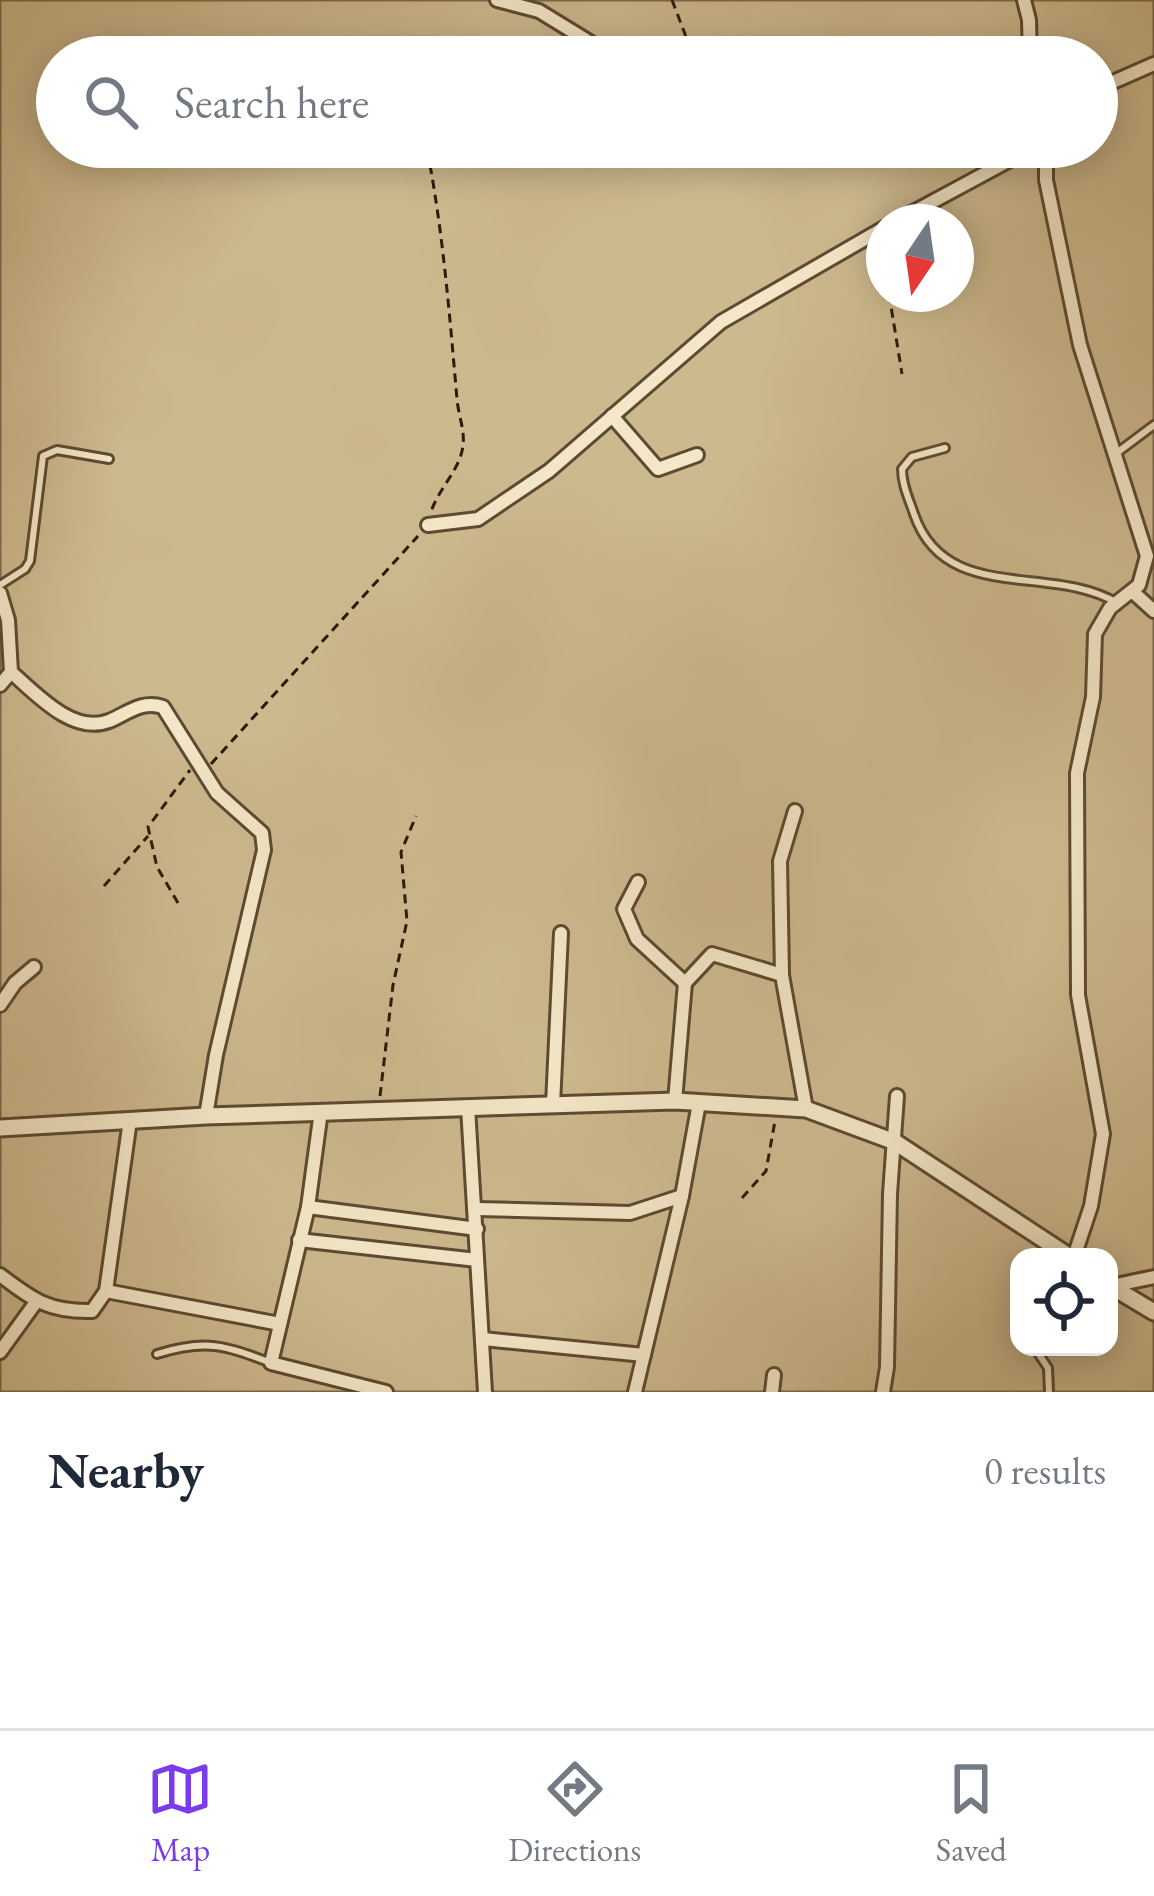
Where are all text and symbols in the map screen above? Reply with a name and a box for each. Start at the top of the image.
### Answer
search box [36,36,1118,168]
icon: search [78,69,144,135]
text: Search here [174,73,369,131]
north arrow [866,204,974,312]
map controls [1010,1248,1118,1356]
button: locate [1010,1248,1118,1356]
text: Nearby [48,1437,204,1503]
text: 0 results [984,1445,1106,1496]
tab: Map [147,1756,213,1871]
tab: Directions [508,1756,641,1871]
tab: Saved [936,1756,1007,1871]

